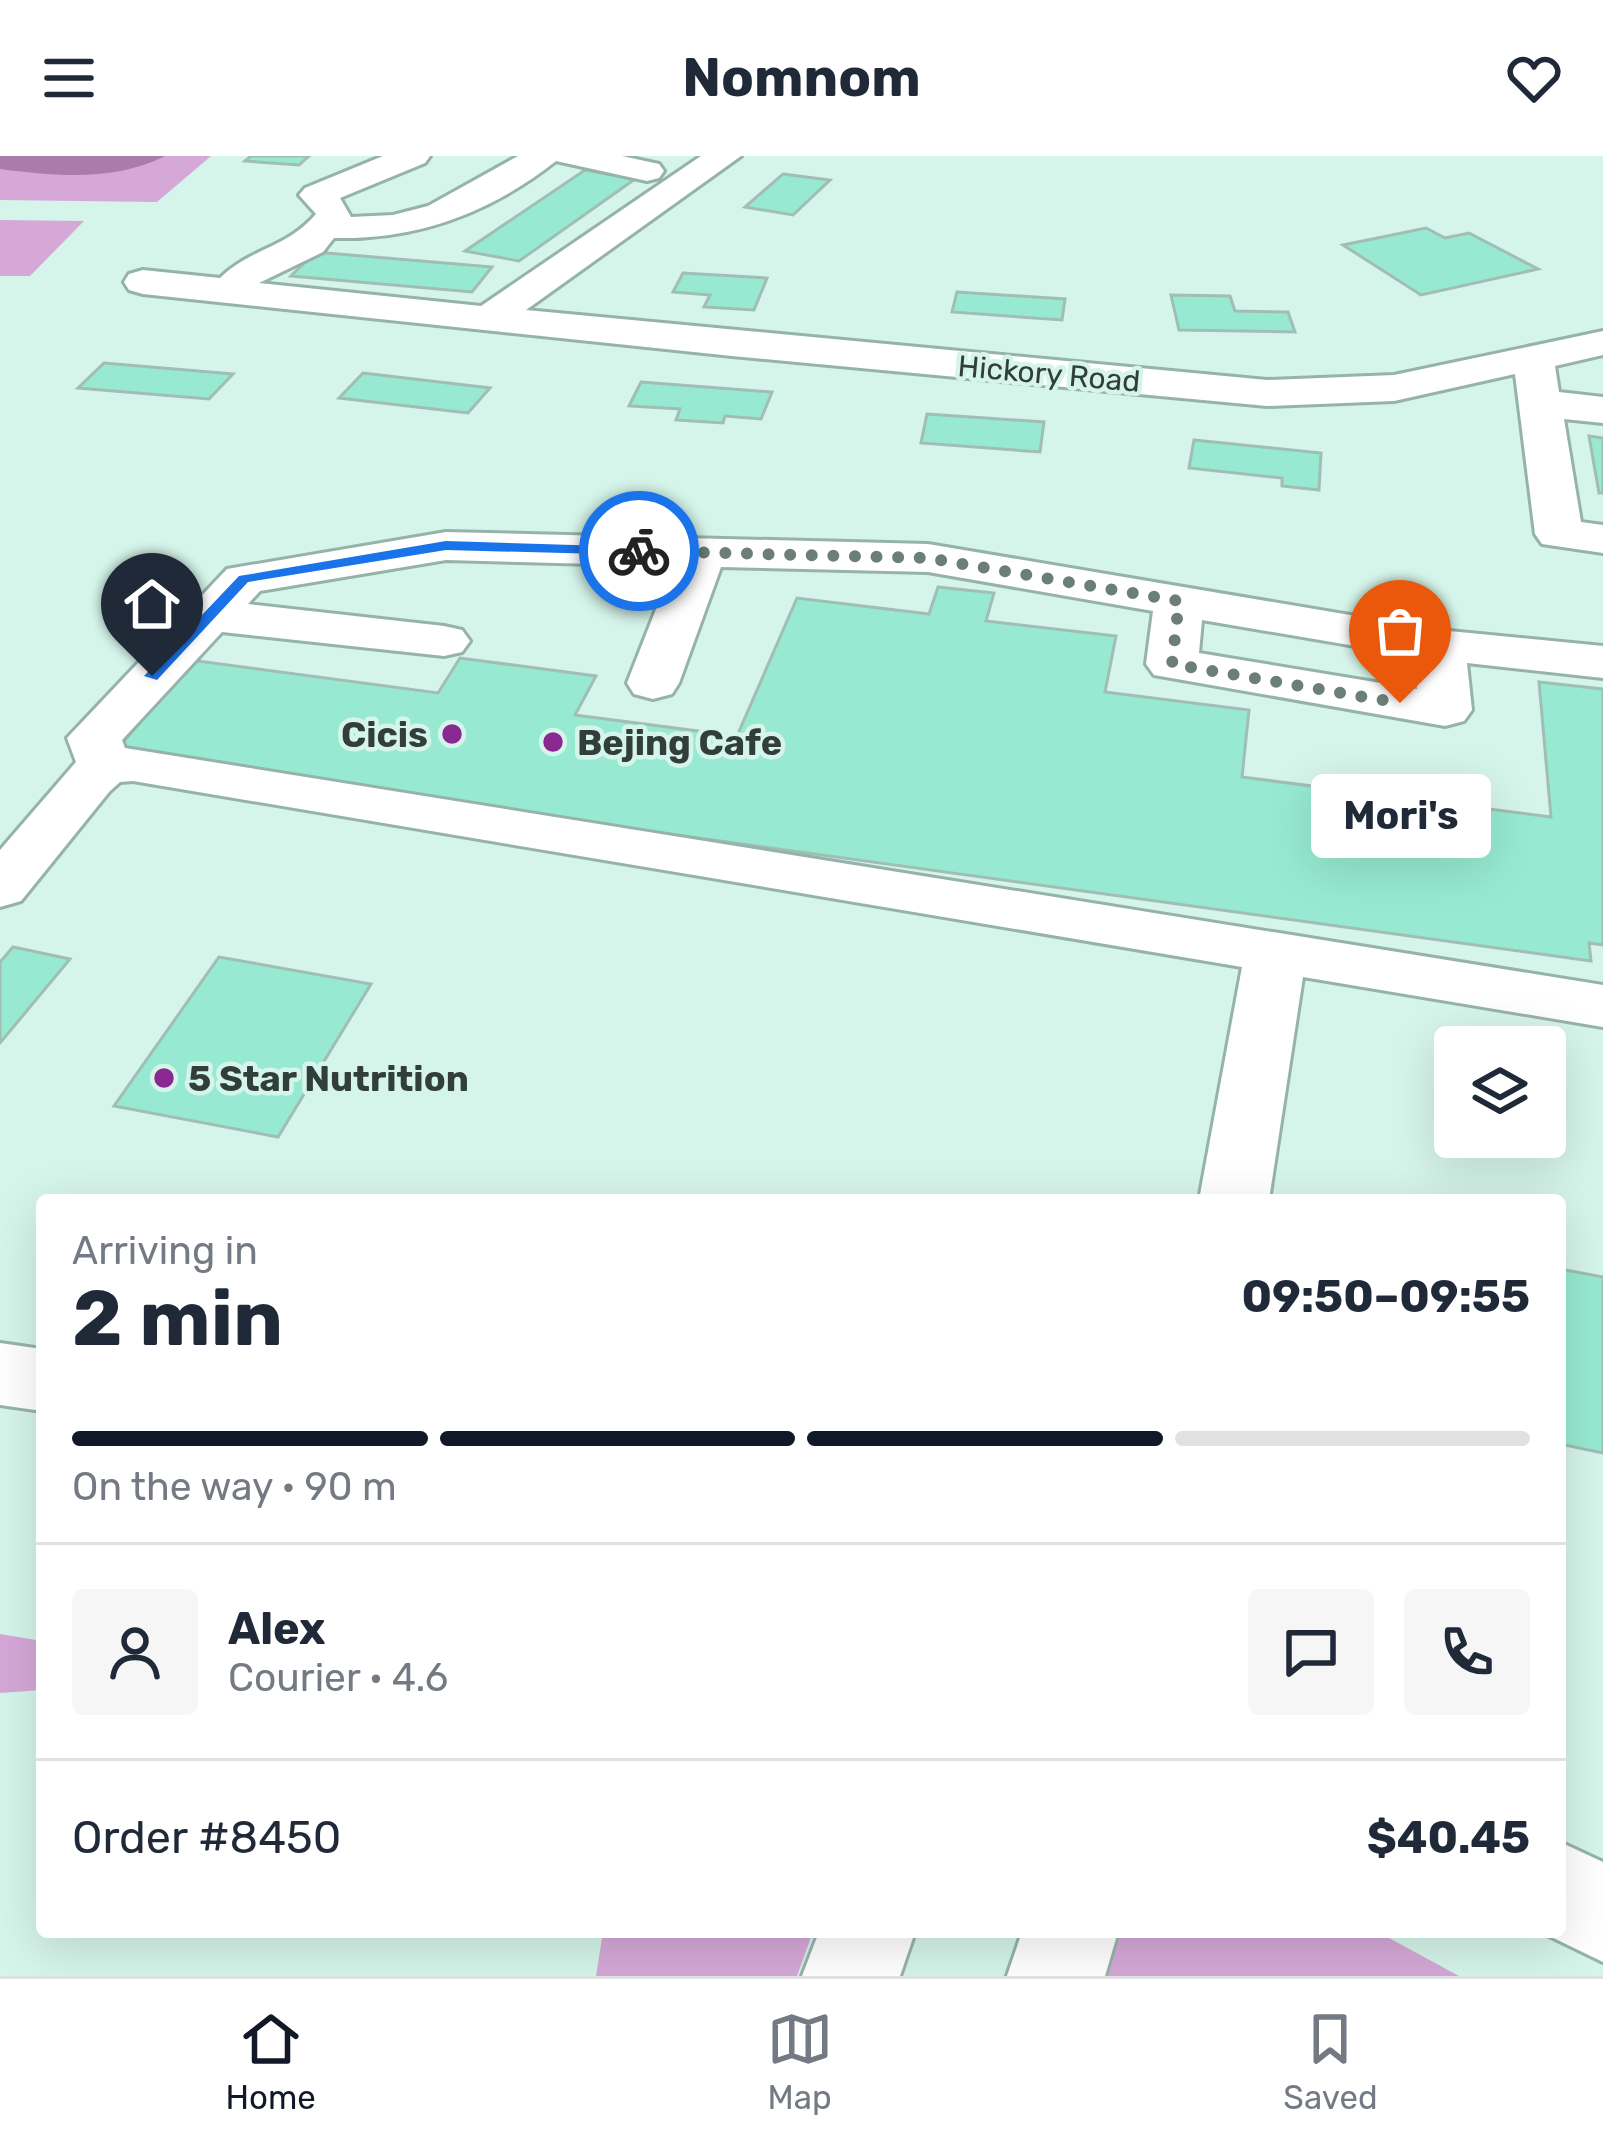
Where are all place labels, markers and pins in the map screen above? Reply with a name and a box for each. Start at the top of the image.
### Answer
pin [101,553,203,676]
pin [1349,580,1451,703]
place label: Cicis [341,713,428,756]
marker: Cicis [439,721,465,747]
place label: Bejing Cafe [577,721,782,764]
marker: Bejing Cafe [540,729,566,755]
callout: Mori's [1310,775,1490,859]
place label: 5 Star Nutrition [188,1057,469,1100]
marker: 5 Star Nutrition [151,1065,177,1091]

